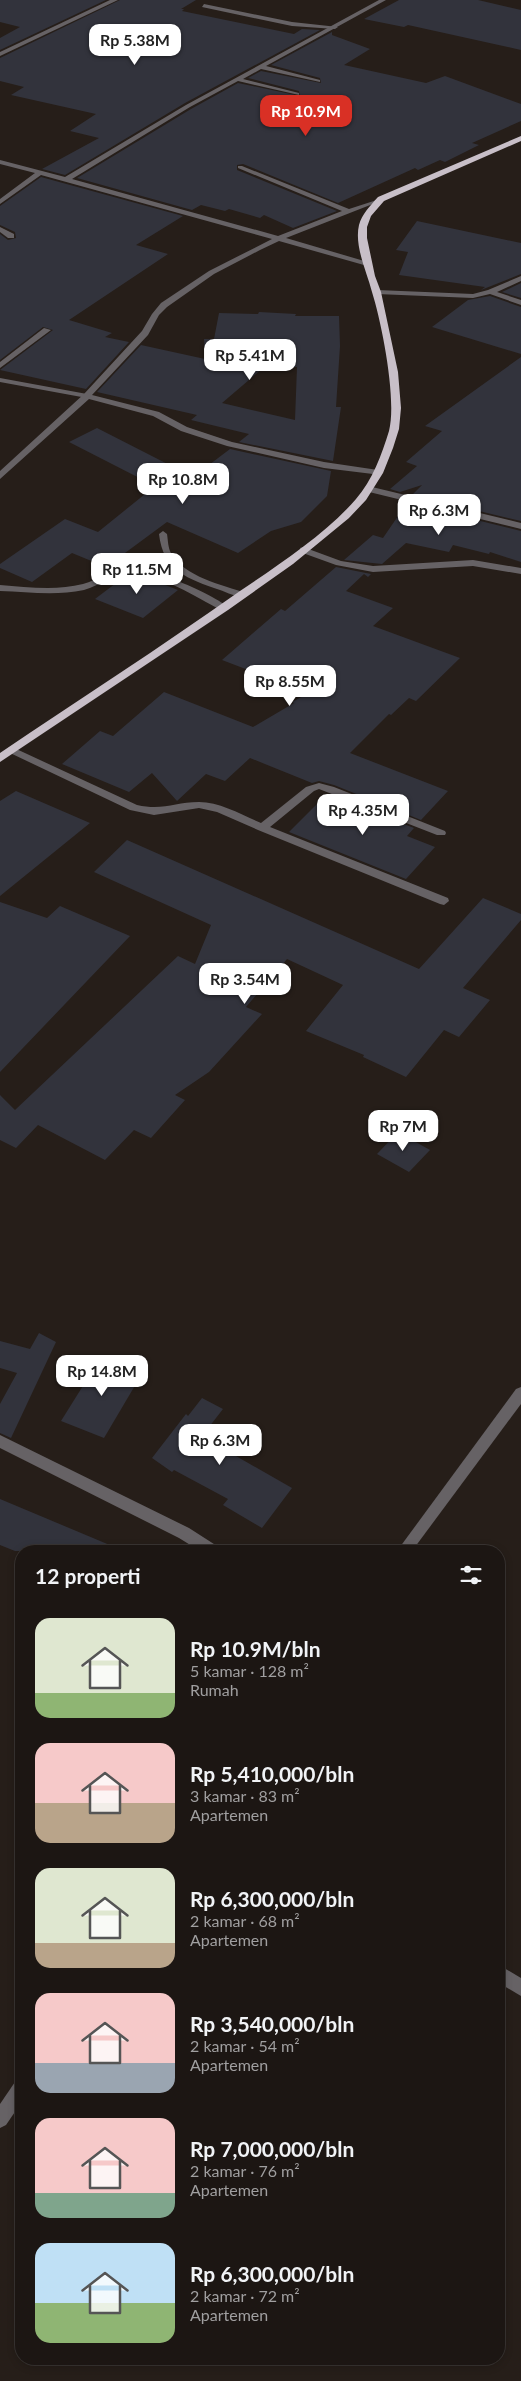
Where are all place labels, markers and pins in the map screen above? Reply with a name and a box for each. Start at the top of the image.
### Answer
pin: Rp 5.38M [83,23,187,66]
pin: Rp 10.9M [254,94,358,137]
pin: Rp 5.41M [198,338,302,381]
pin: Rp 10.8M [131,462,235,505]
pin: Rp 6.3M [393,494,485,536]
pin: Rp 11.5M [85,552,189,595]
pin: Rp 8.55M [238,664,342,707]
pin: Rp 4.35M [311,794,415,836]
pin: Rp 3.54M [193,962,297,1005]
pin: Rp 7M [368,1110,438,1152]
pin: Rp 14.8M [50,1354,154,1397]
pin: Rp 6.3M [174,1424,266,1466]

